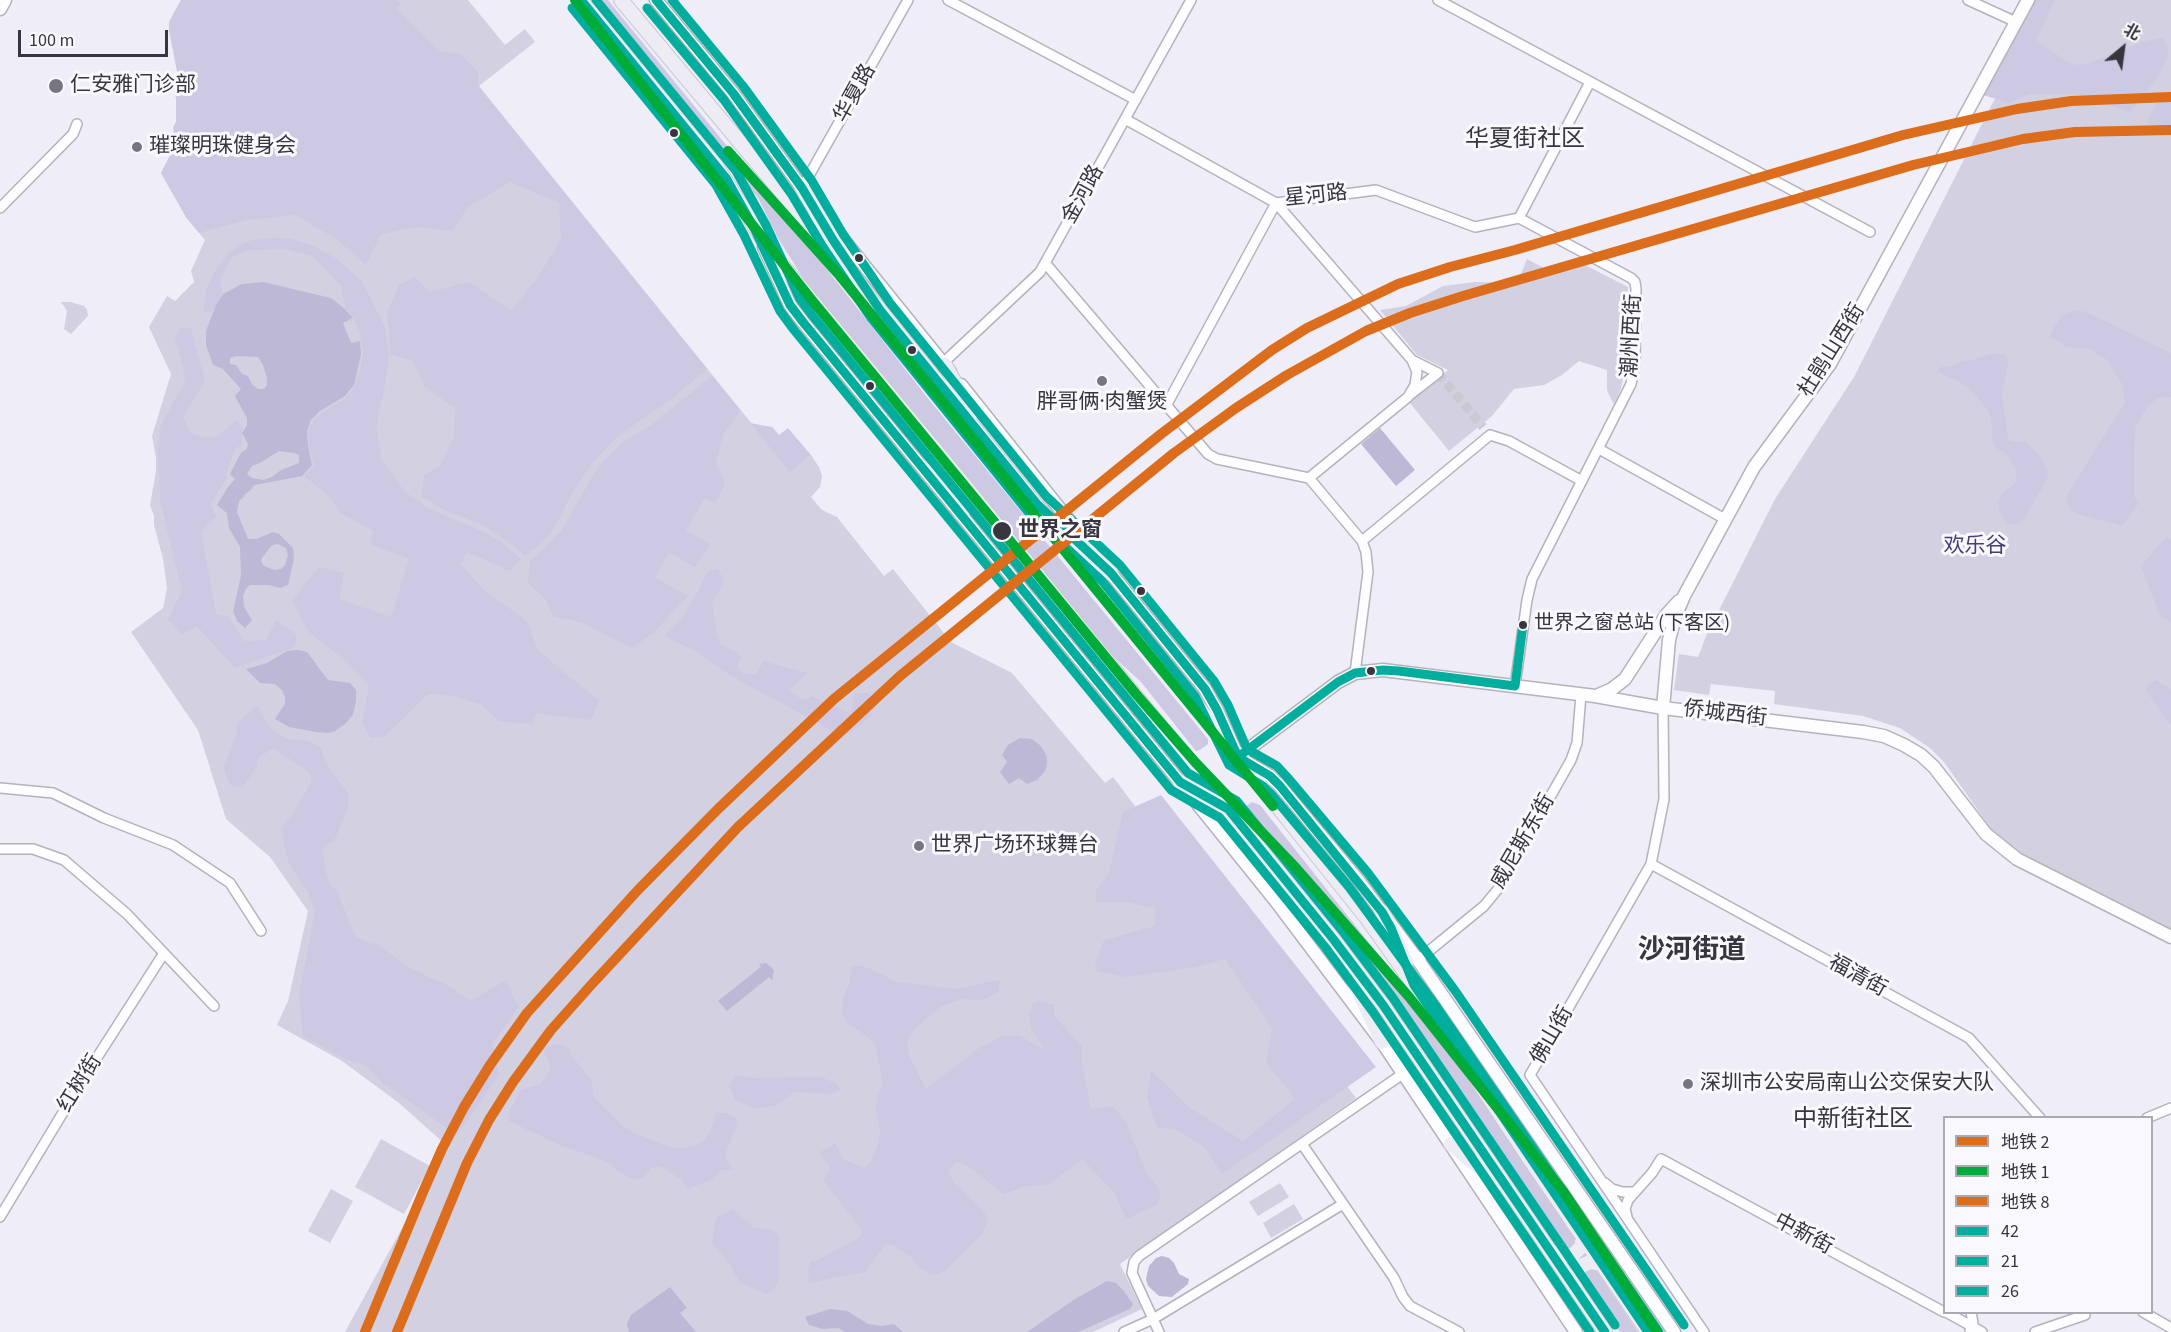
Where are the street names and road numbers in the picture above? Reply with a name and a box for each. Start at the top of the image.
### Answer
street label: 华夏路 [830,60,882,128]
street label: 金河路 [1058,161,1110,229]
street label: 星河路 [1283,181,1349,213]
street label: 潮州西街 [1618,293,1648,379]
street label: 杜鹃山西街 [1794,300,1872,402]
street label: 侨城西街 [1682,697,1768,733]
street label: 威尼斯东街 [1487,790,1561,894]
street label: 福清街 [1823,951,1891,1003]
street label: 佛山街 [1526,1002,1580,1070]
street label: 红树街 [54,1051,108,1117]
street label: 中新街 [1769,1209,1837,1261]

